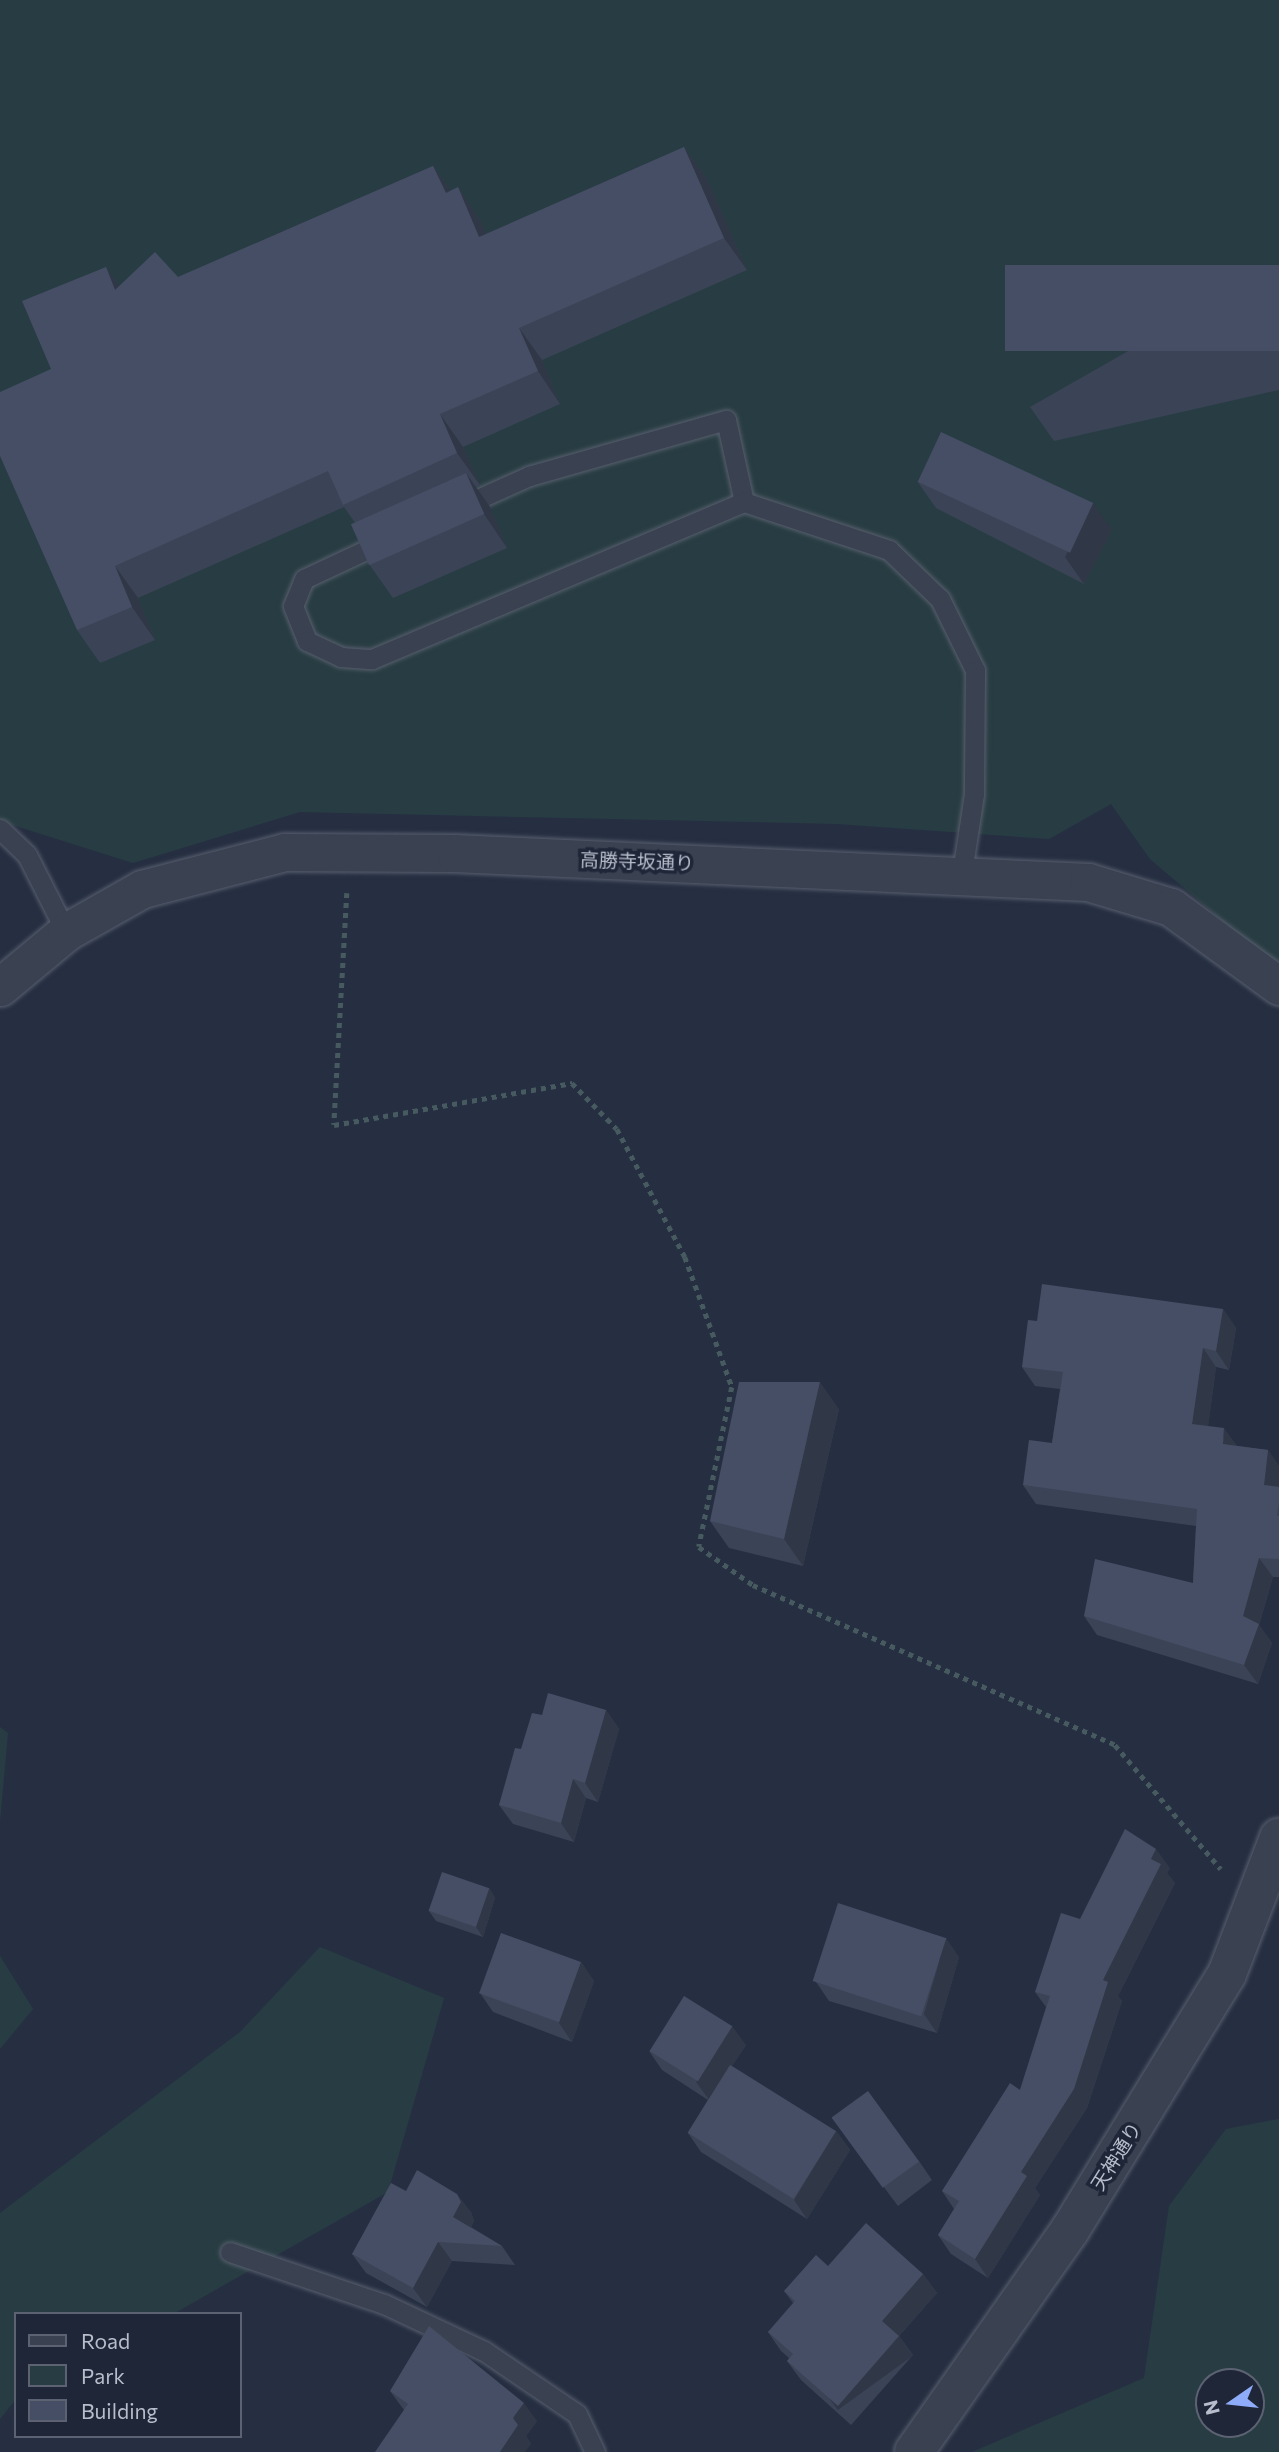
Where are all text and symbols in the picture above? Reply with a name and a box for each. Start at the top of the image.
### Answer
street label: 高勝寺坂通り [580,848,694,874]
street label: 天神通り [1086,2118,1146,2194]
legend [14,2312,242,2438]
text: Road [81,2328,130,2353]
text: Park [81,2363,125,2388]
north arrow [1195,2368,1265,2438]
text: Building [81,2398,158,2423]
text: N [1198,2398,1224,2417]

